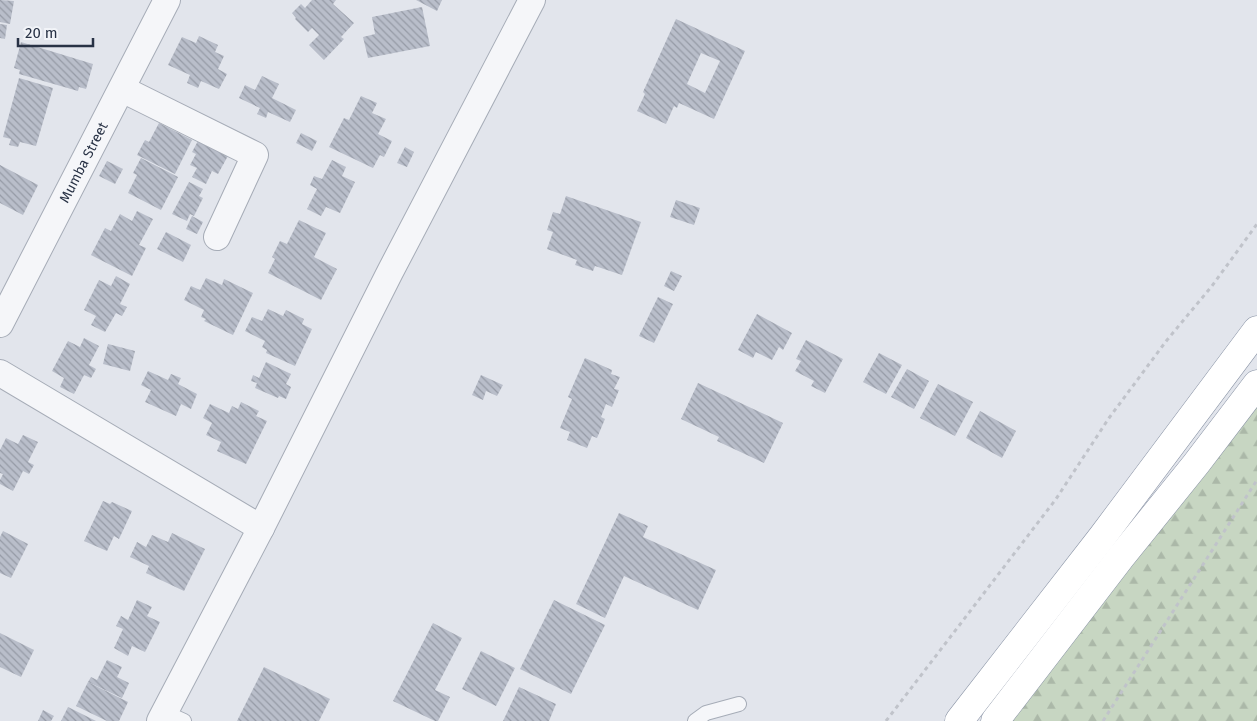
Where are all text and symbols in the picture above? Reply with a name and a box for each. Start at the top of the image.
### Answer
scale bar [18,15,92,47]
text: 20 m [25,24,58,42]
street label: Mumba Street [56,118,112,206]

